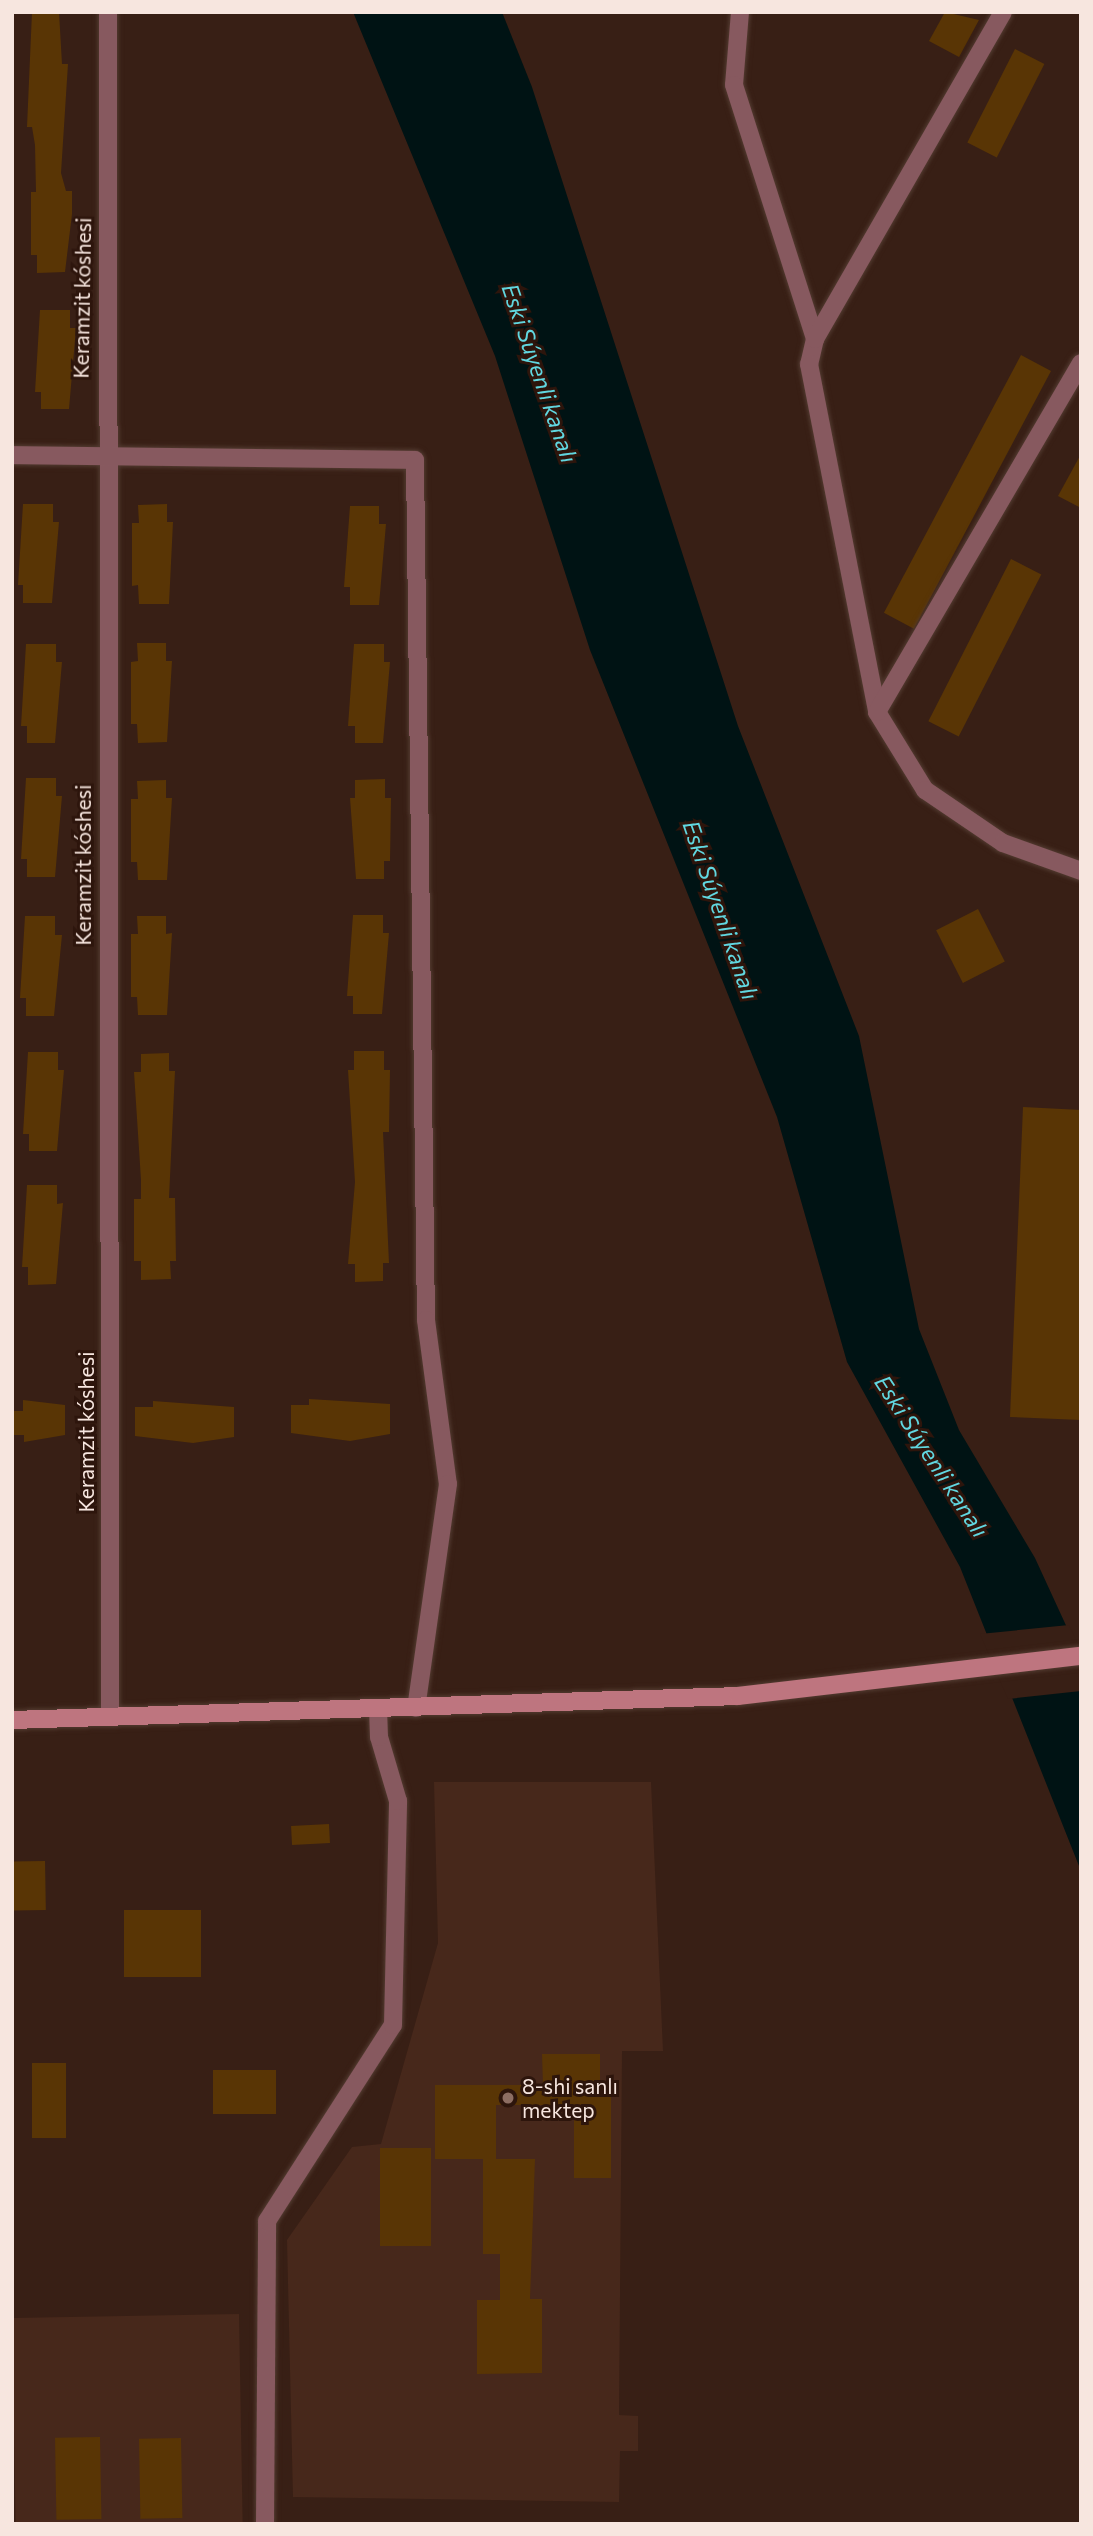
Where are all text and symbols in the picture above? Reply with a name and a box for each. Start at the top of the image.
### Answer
street label: Keramzit kóshesi [68,217,96,379]
water label: Eski Súyenli kanalı [496,280,584,466]
street label: Keramzit kóshesi [70,784,96,946]
water label: Eski Súyenli kanalı [677,817,765,1003]
street label: Keramzit kóshesi [73,1351,99,1513]
water label: Eski Súyenli kanalı [869,1370,995,1542]
place label: 8-shi sanlı mektep [522,2073,618,2123]
marker: 8-shi sanlı mektep [500,2090,516,2106]

